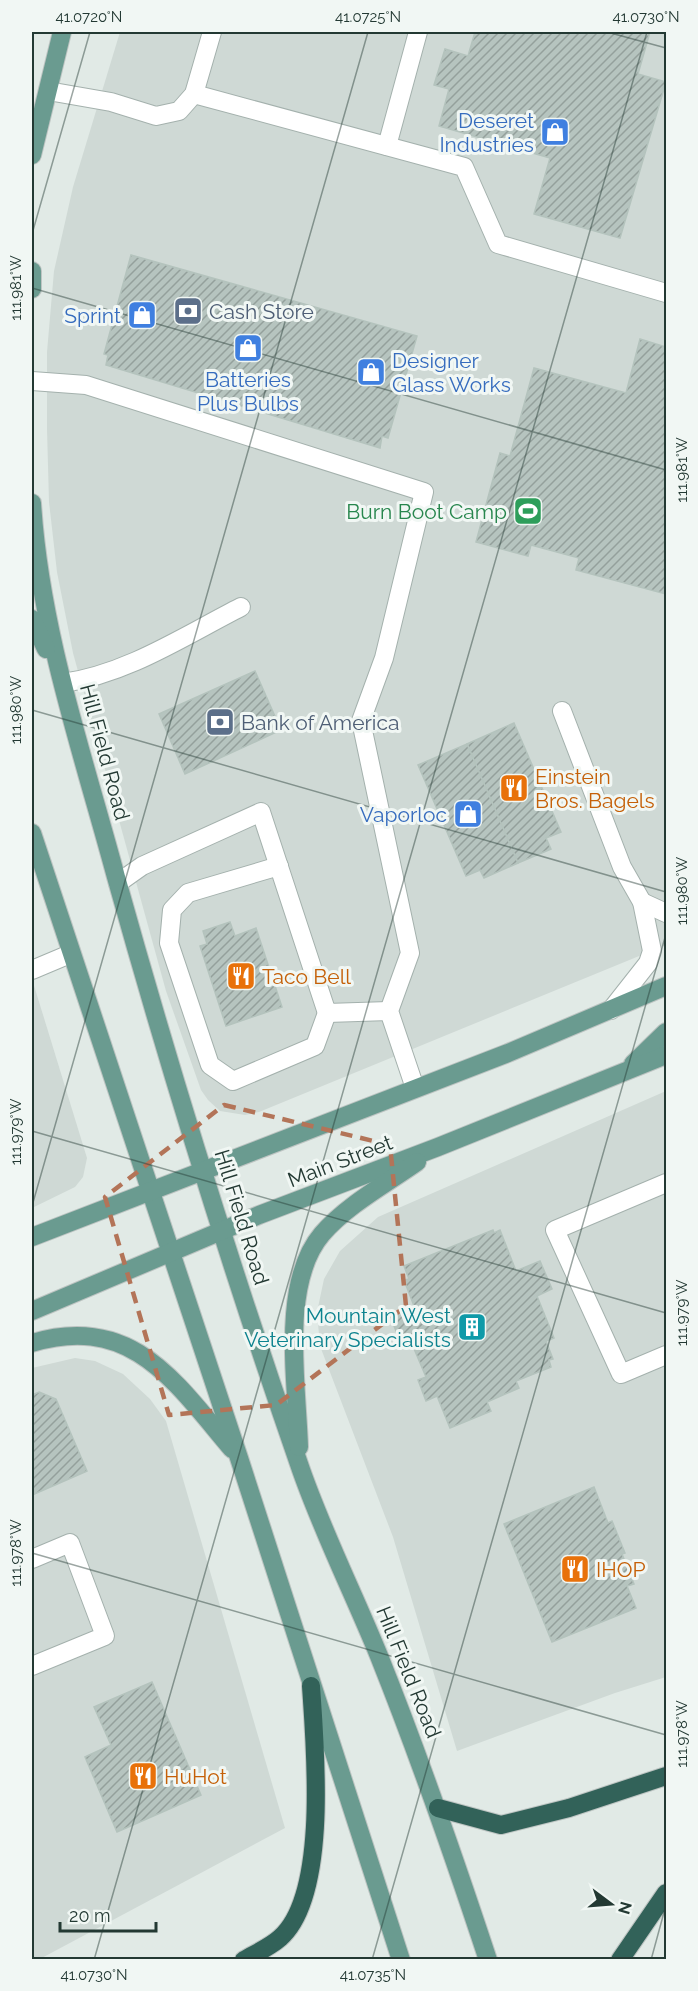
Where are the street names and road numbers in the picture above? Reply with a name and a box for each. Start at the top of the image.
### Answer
street label: Hill Field Road [75,681,135,823]
street label: Main Street [284,1130,396,1192]
street label: Hill Field Road [210,1146,274,1288]
street label: Hill Field Road [371,1602,447,1742]

